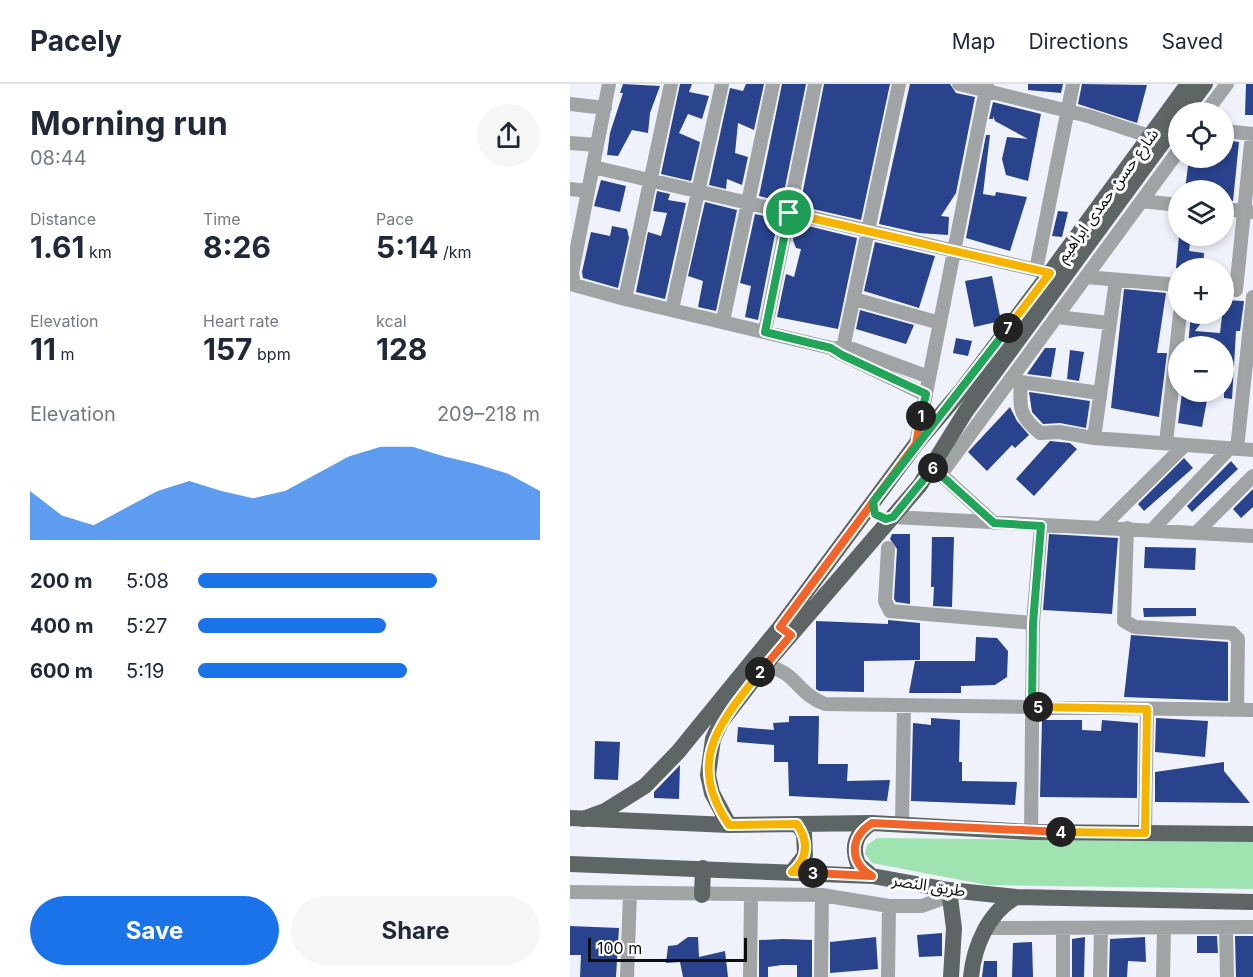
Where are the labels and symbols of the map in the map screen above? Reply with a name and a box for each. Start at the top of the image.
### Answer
street label: شارع حسن حمدى ابراهيم [1052,124,1165,268]
pin [763,187,814,238]
pin: 7 [993,313,1023,343]
pin: 1 [906,401,936,431]
pin: 6 [918,453,948,483]
pin: 2 [745,657,775,687]
pin: 5 [1023,692,1053,722]
pin: 4 [1046,817,1076,847]
pin: 3 [798,858,828,888]
street label: طريق النصر [890,869,967,902]
scale bar [588,935,747,962]

